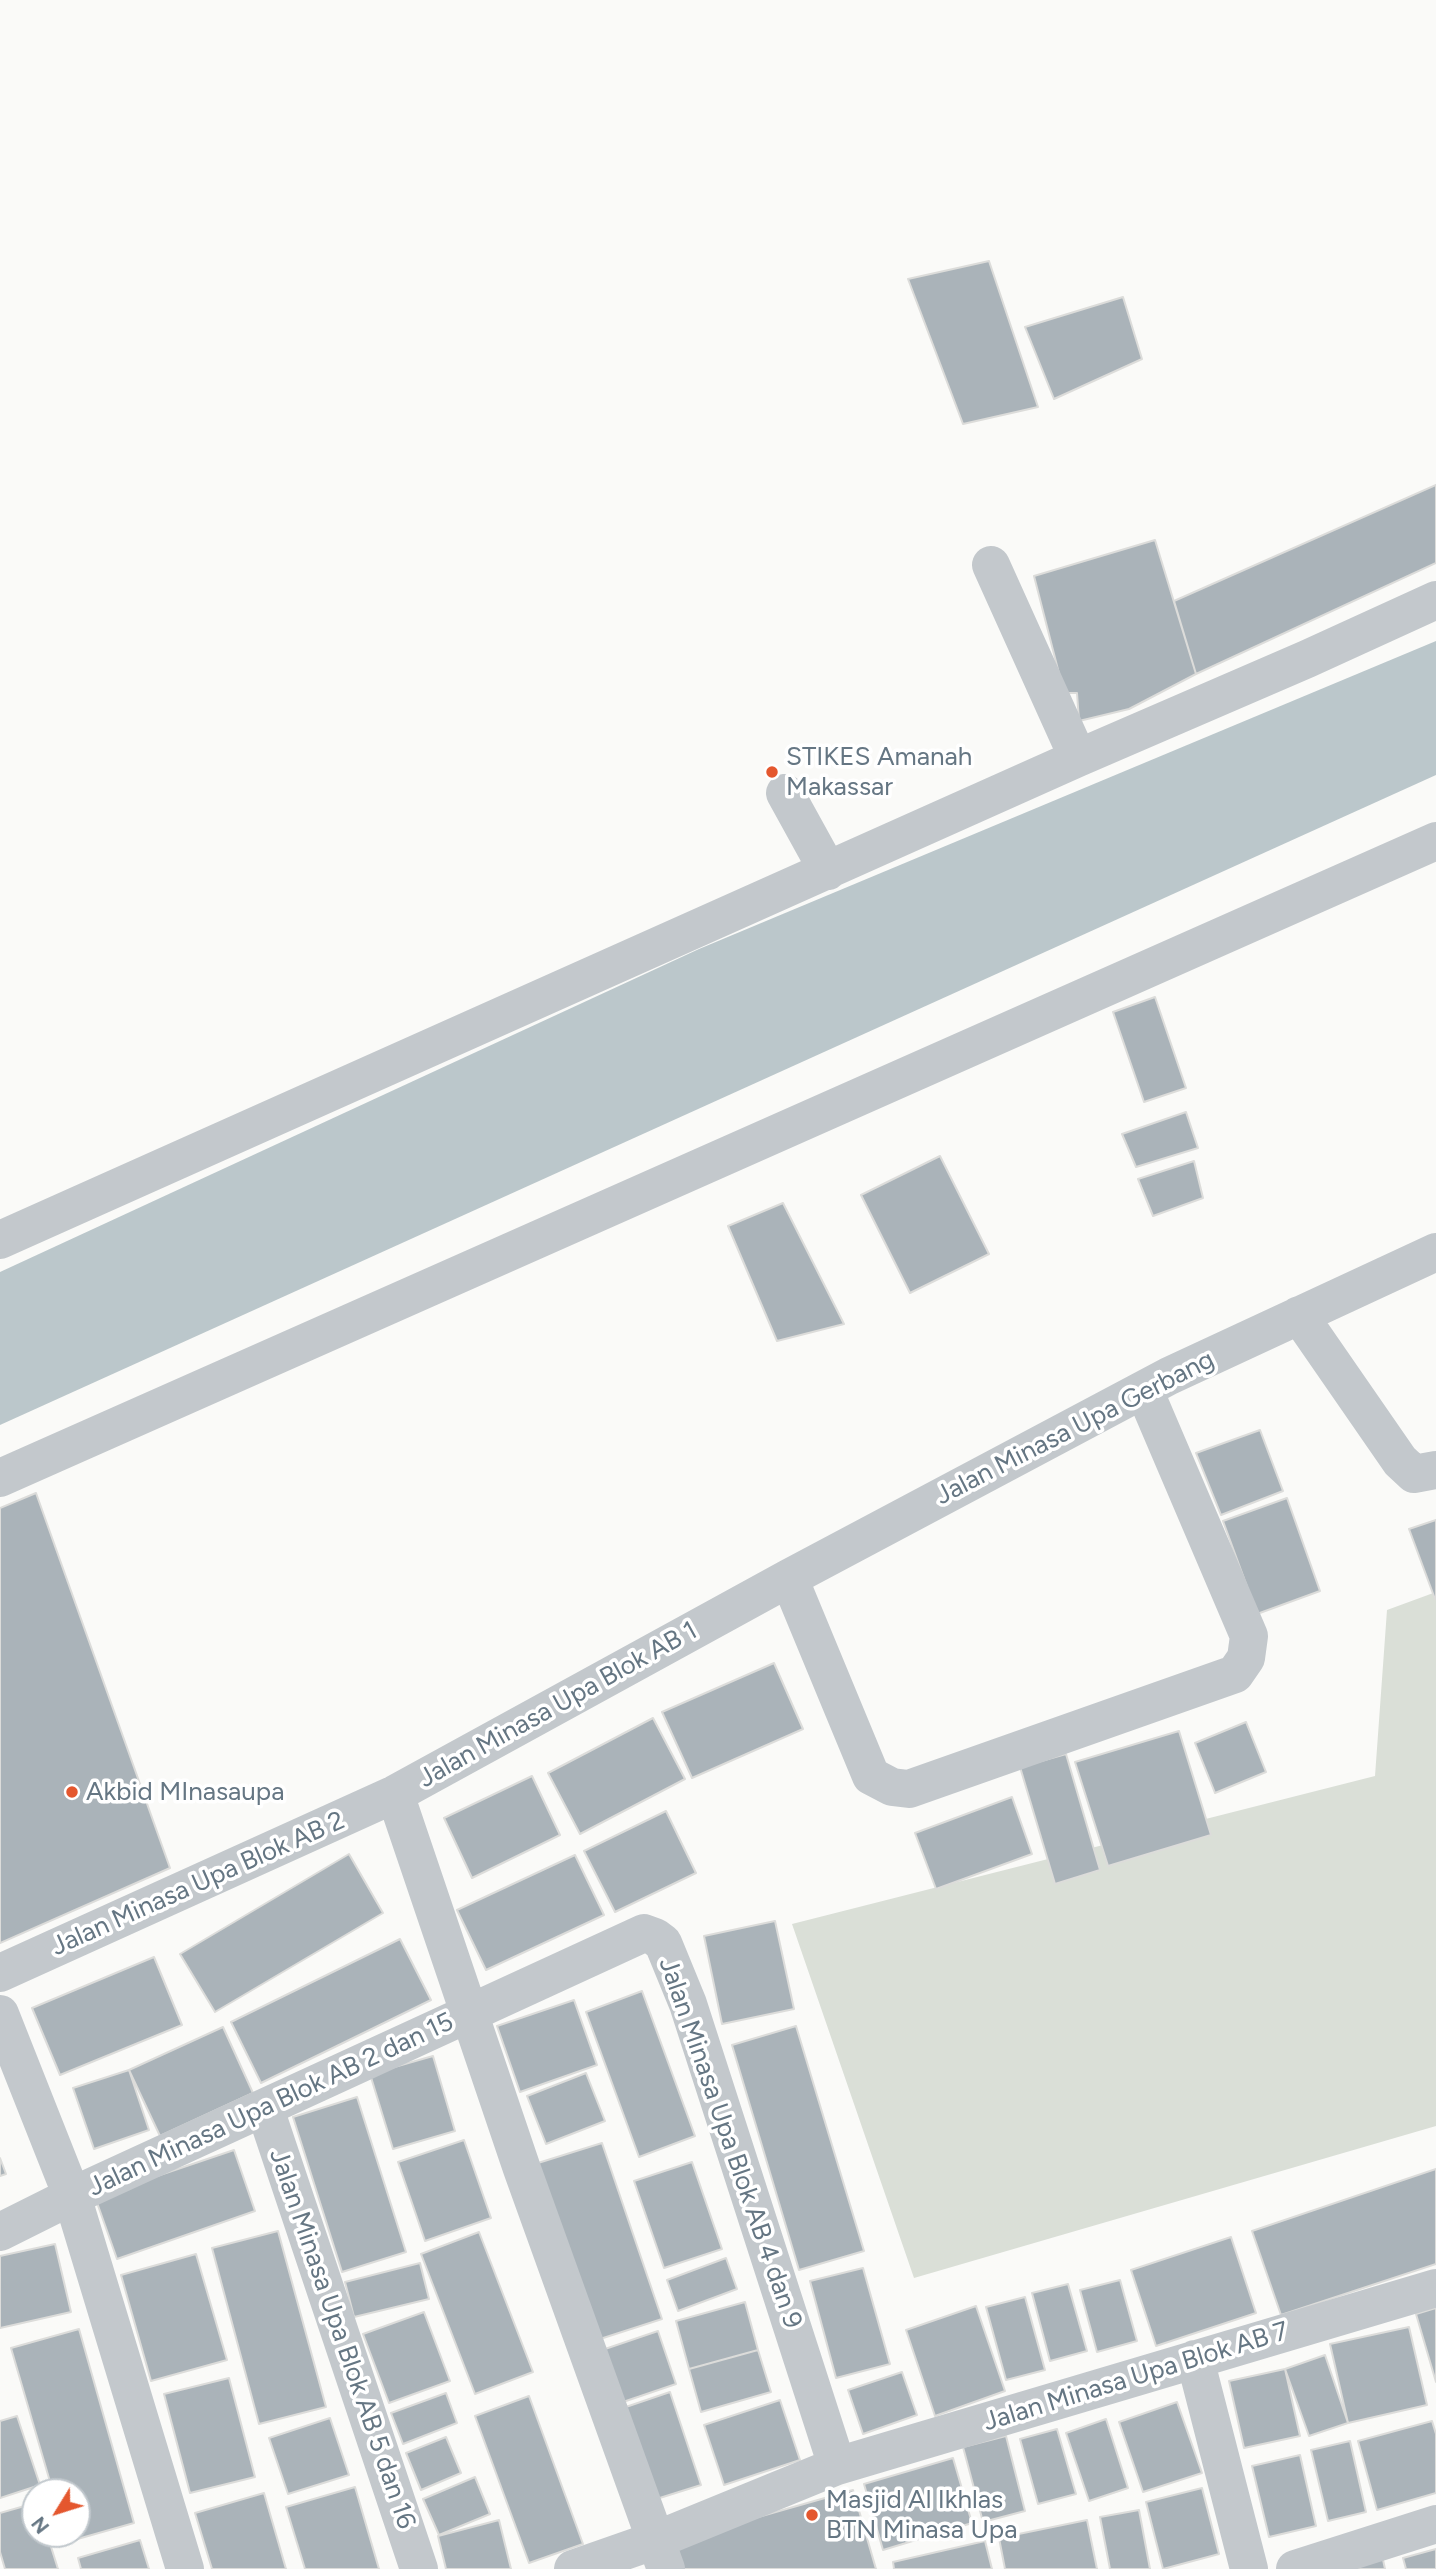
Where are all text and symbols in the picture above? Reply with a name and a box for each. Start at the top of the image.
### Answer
place label: STIKES Amanah Makassar [786,741,972,802]
marker: STIKES Amanah Makassar [764,764,780,780]
street label: Jalan Minasa Upa Gerbang [930,1344,1220,1512]
street label: Jalan Minasa Upa Blok AB 1 [413,1615,703,1795]
place label: Akbid MInasaupa [86,1776,284,1808]
marker: Akbid MInasaupa [64,1784,80,1800]
street label: Jalan Minasa Upa Blok AB 2 [47,1805,349,1963]
street label: Jalan Minasa Upa Blok AB 4 dan 9 [652,1954,808,2332]
street label: Jalan Minasa Upa Blok AB 2 dan 15 [83,2006,459,2204]
street label: Jalan Minasa Upa Blok AB 5 dan 16 [262,2145,422,2533]
street label: Jalan Minasa Upa Blok AB 7 [980,2316,1292,2438]
north arrow [21,2478,91,2548]
place label: Masjid Al Ikhlas BTN Minasa Upa [826,2484,1017,2546]
marker: Masjid Al Ikhlas BTN Minasa Upa [804,2507,820,2523]
text: N [27,2512,54,2538]

